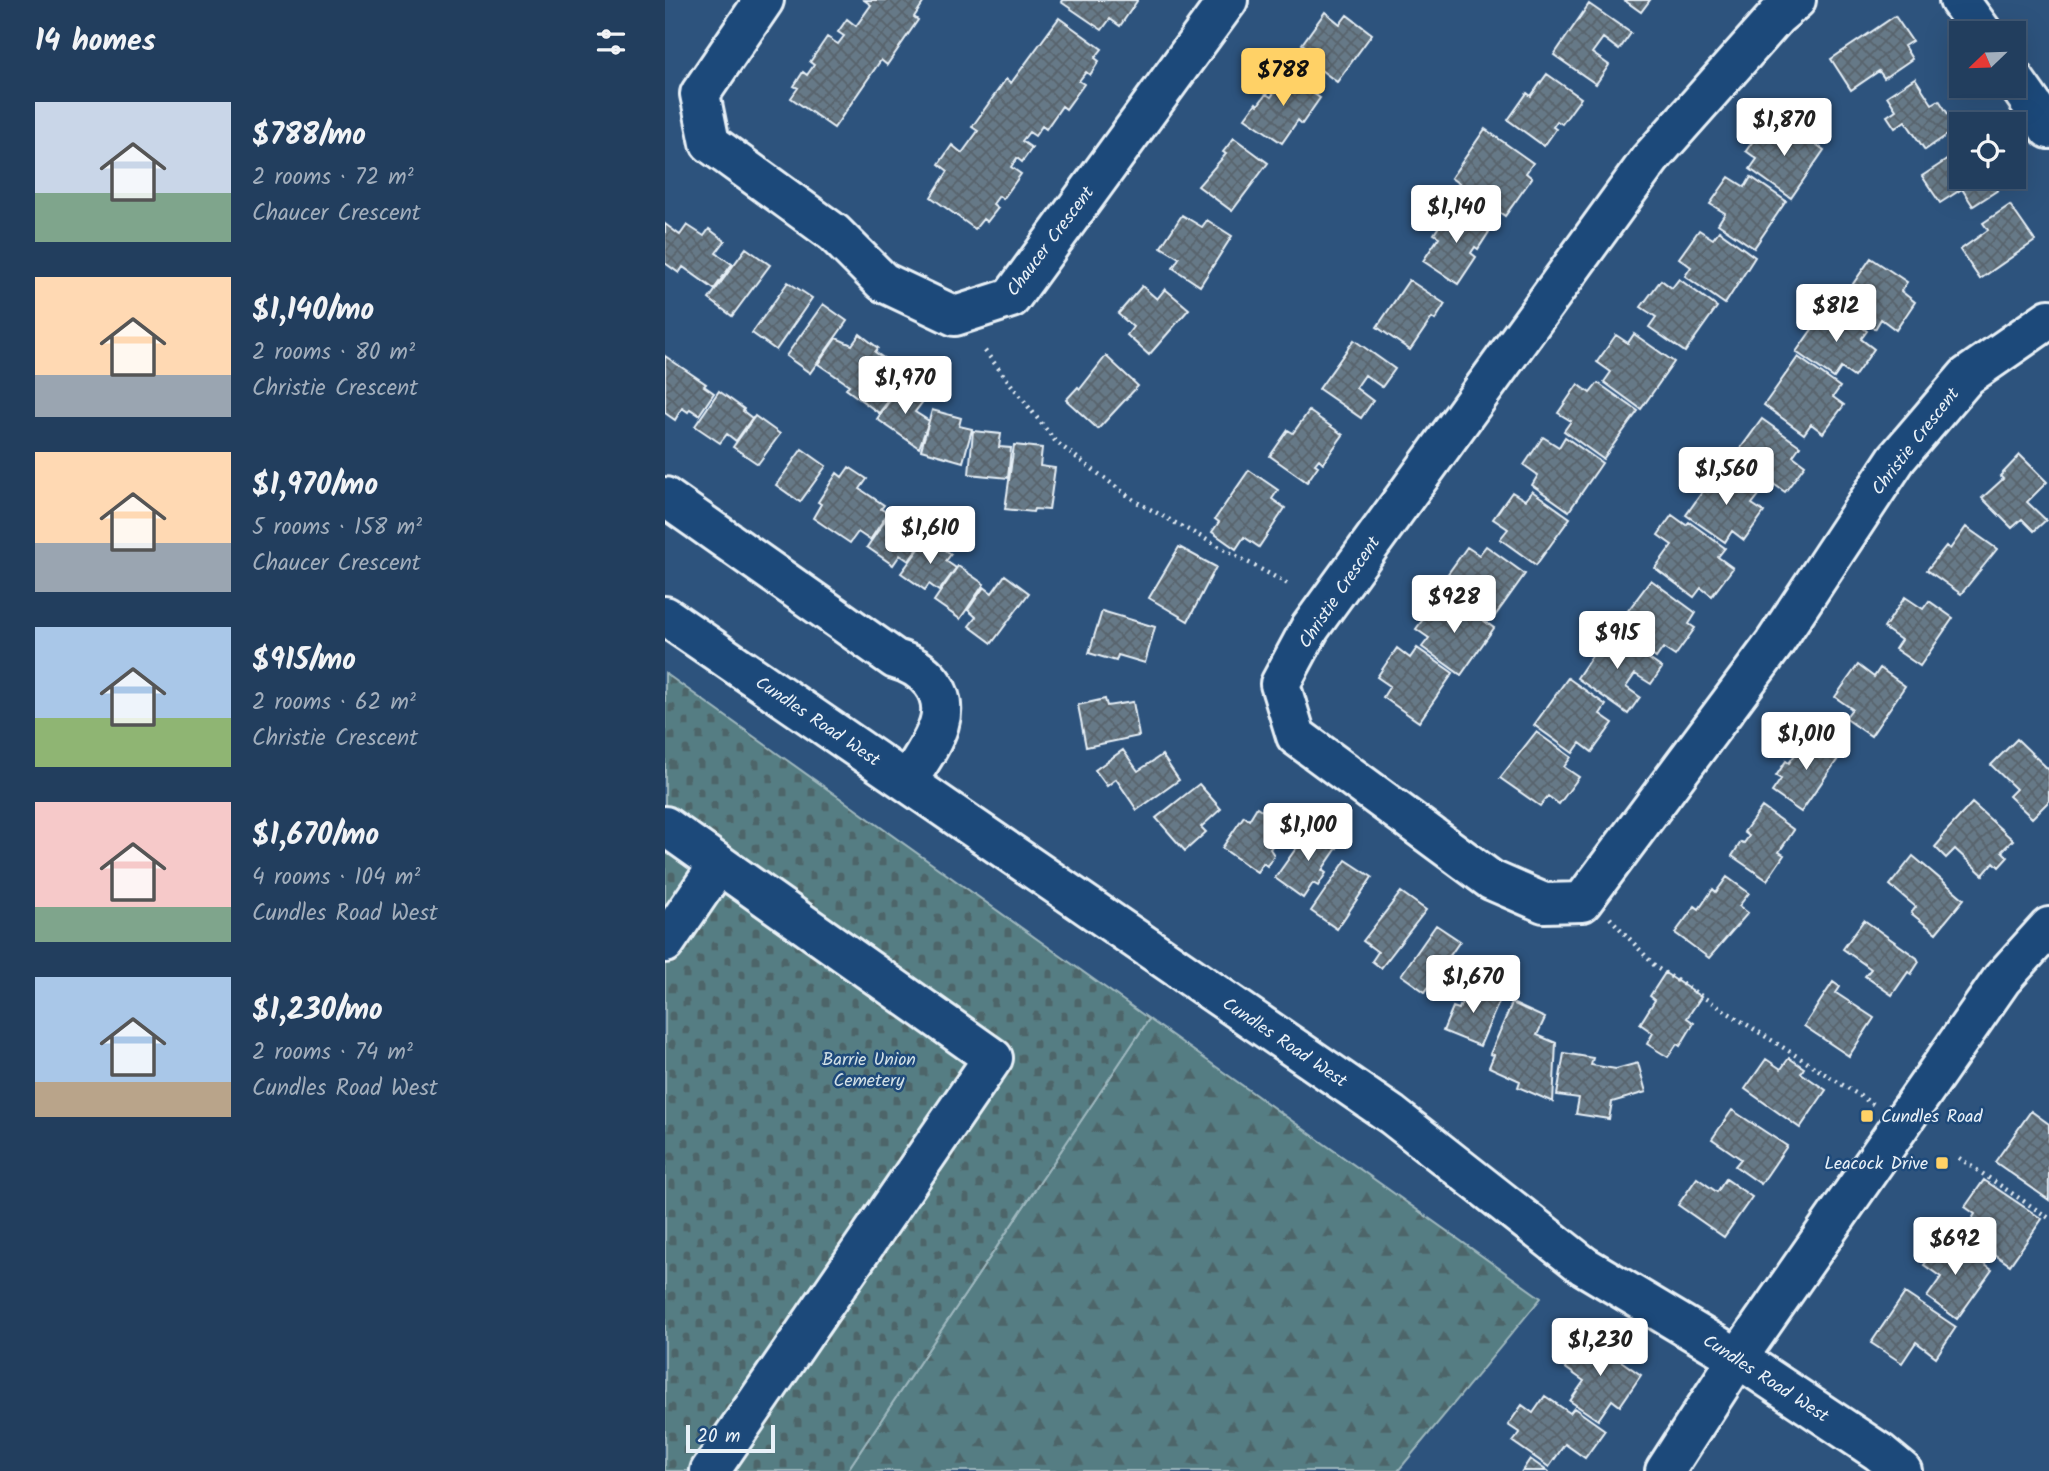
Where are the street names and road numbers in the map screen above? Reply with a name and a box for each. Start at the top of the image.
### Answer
street label: Chaucer Crescent [1000,180,1103,303]
street label: Christie Crescent [1865,381,1968,502]
street label: Christie Crescent [1292,530,1389,655]
street label: Cundles Road West [749,670,886,776]
street label: Cundles Road West [1216,991,1353,1097]
street label: Cundles Road West [1696,1327,1835,1432]

